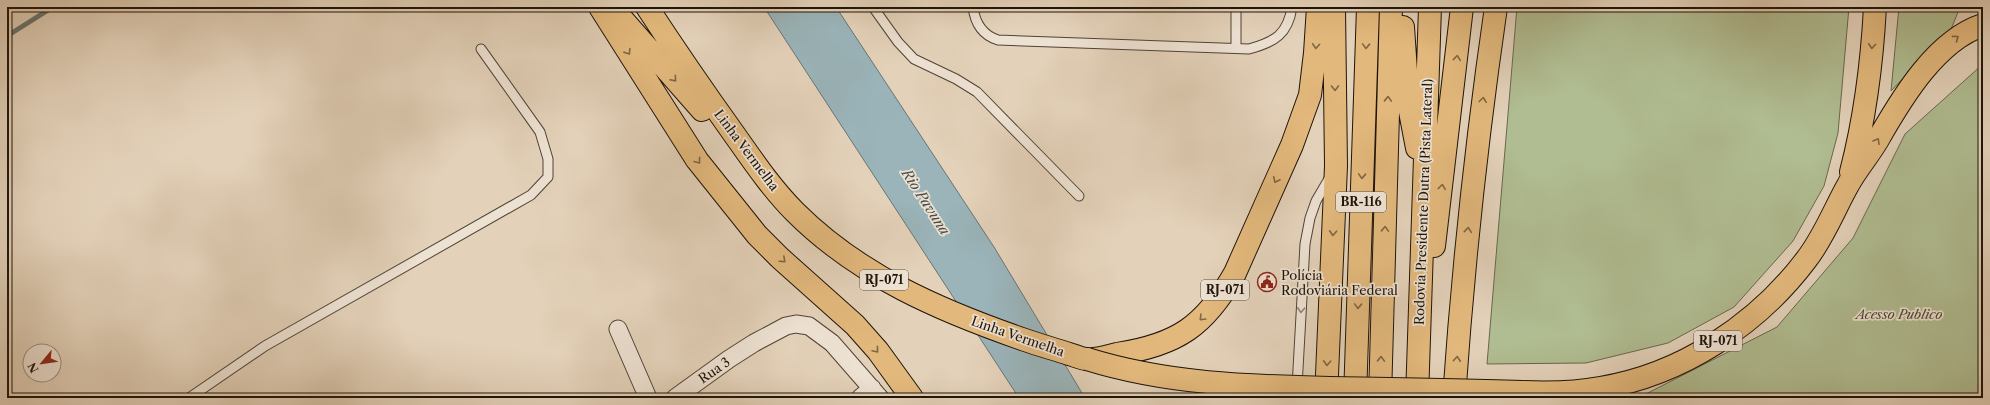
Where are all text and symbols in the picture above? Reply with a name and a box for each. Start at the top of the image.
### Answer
one-way arrow [1952,36,1959,43]
one-way arrow [1311,43,1320,49]
one-way arrow [1362,43,1371,49]
one-way arrow [1868,43,1877,49]
one-way arrow [624,48,631,55]
one-way arrow [1452,54,1461,61]
one-way arrow [670,74,677,81]
street label: Rodovia Presidente Dutra (Pista Lateral) [1411,79,1435,325]
one-way arrow [1331,85,1340,91]
one-way arrow [1384,96,1393,102]
one-way arrow [1478,97,1487,104]
street label: Linha Vermelha [711,106,783,194]
one-way arrow [1873,138,1880,145]
one-way arrow [694,157,701,164]
water label: Rio Pavuna [897,165,954,239]
one-way arrow [1358,173,1366,179]
one-way arrow [1273,176,1281,183]
one-way arrow [1437,184,1446,190]
road number: BR-116 [1336,192,1386,212]
one-way arrow [1381,226,1389,232]
one-way arrow [1463,227,1472,233]
one-way arrow [1329,230,1338,236]
one-way arrow [778,256,785,263]
place label: Polícia Rodoviária Federal [1281,267,1398,298]
road number: RJ-071 [860,270,908,290]
public building icon: Polícia Rodoviária Federal [1256,271,1278,293]
road number: RJ-071 [1201,280,1249,300]
one-way arrow [1354,303,1362,309]
park label: Acesso Publico [1854,306,1942,322]
one-way arrow [1297,307,1306,313]
street label: Linha Vermelha [969,313,1067,360]
one-way arrow [1199,313,1207,321]
road number: RJ-071 [1694,331,1742,351]
north arrow [22,343,62,383]
one-way arrow [872,345,879,353]
street label: Rua 3 [695,353,733,387]
one-way arrow [1377,356,1386,362]
one-way arrow [1452,356,1461,362]
text: N [25,360,42,375]
one-way arrow [1323,360,1332,366]

